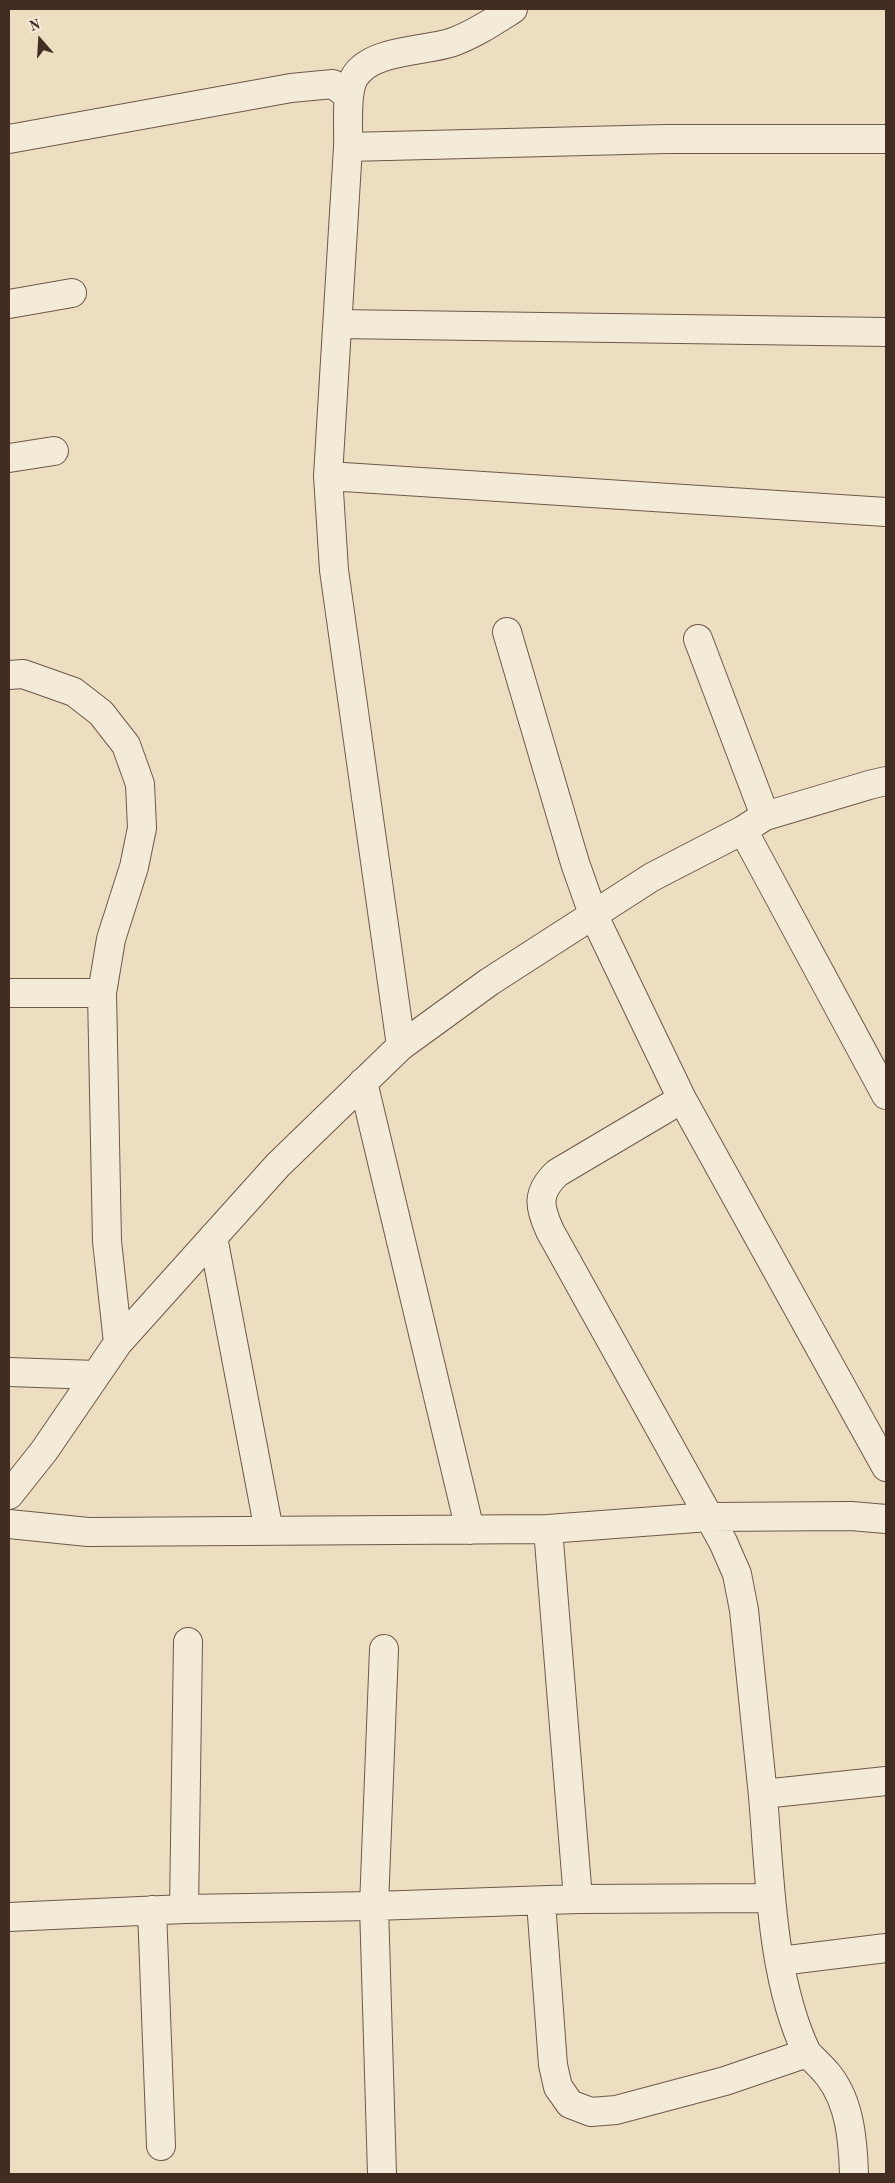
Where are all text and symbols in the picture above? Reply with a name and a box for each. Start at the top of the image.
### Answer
north arrow [15,15,65,65]
text: N [28,17,42,34]

